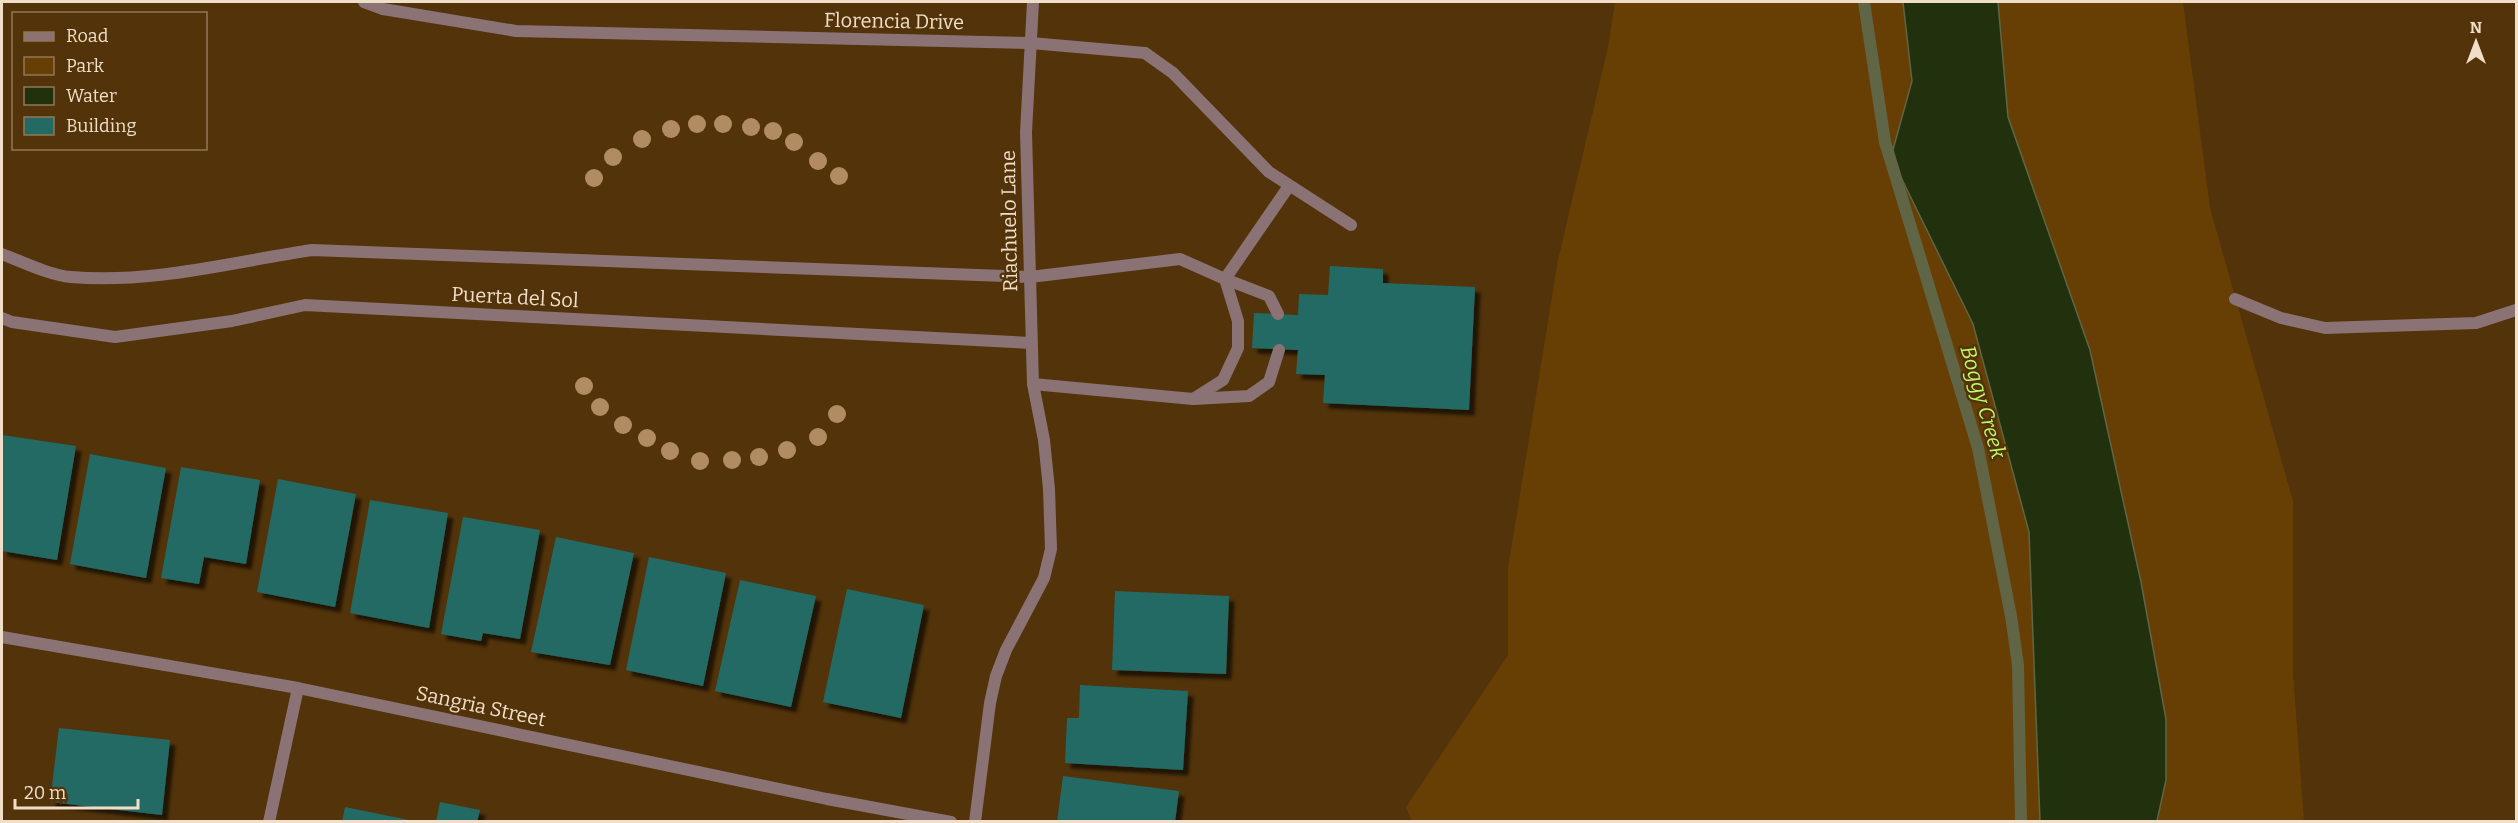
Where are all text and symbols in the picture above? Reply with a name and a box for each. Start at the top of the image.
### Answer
street label: Florencia Drive [824,8,964,34]
legend [12,12,207,150]
north arrow [2446,12,2506,72]
text: N [2470,18,2482,37]
text: Road [66,25,109,47]
text: Park [66,55,105,77]
text: Water [66,85,117,107]
text: Building [66,115,137,137]
street label: Riachuelo Lane [996,150,1022,292]
street label: Puerta del Sol [451,282,579,312]
water label: Boggy Creek [1954,342,2012,462]
street label: Sangria Street [414,681,548,731]
scale bar [15,772,138,810]
text: 20 m [24,782,66,804]

